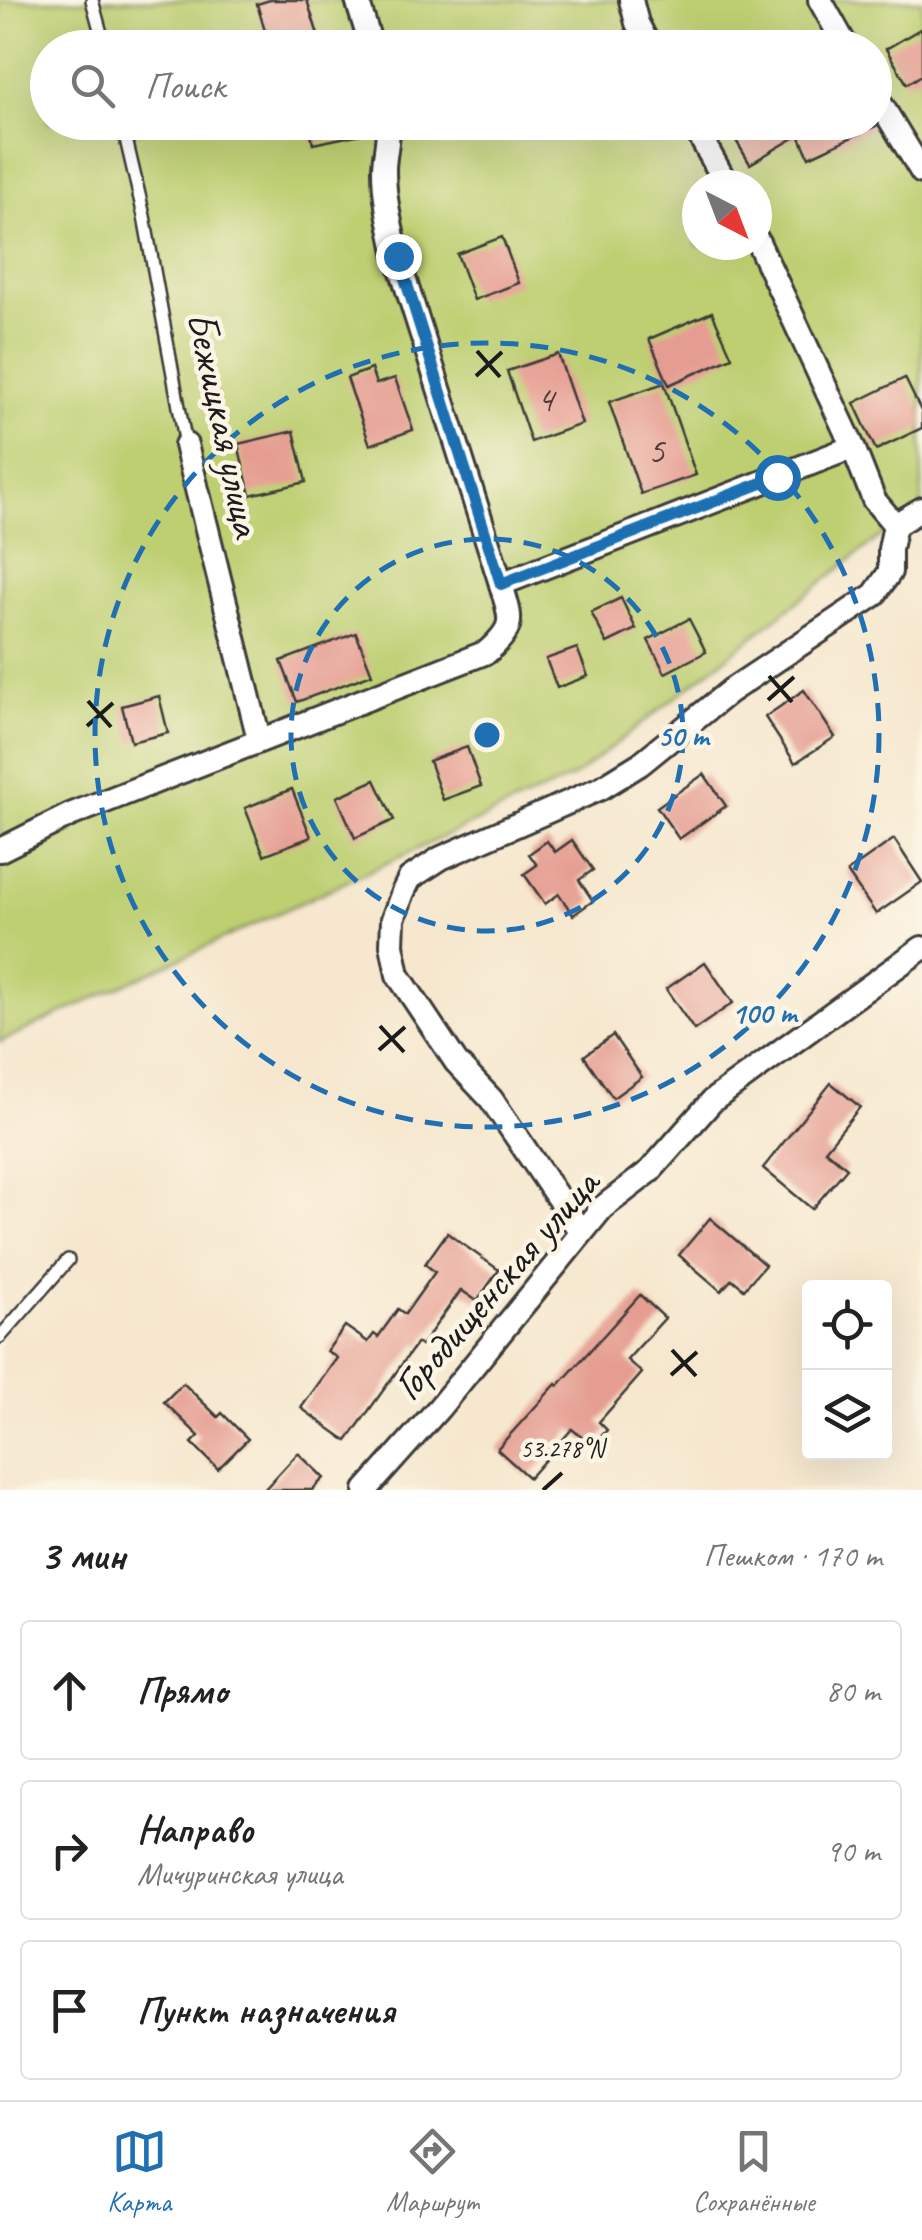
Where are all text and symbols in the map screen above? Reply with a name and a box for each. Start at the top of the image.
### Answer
search box [30,30,892,140]
icon: search [65,58,120,113]
text: Поиск [145,62,225,109]
north arrow [682,170,772,260]
route end [376,234,422,280]
street label: Бежицкая улица [174,307,274,544]
house number: 4 [536,375,557,422]
house number: 5 [647,427,666,474]
route start [755,455,801,501]
centre of rings [469,717,505,753]
text: 50 m [658,717,711,755]
text: 100 m [732,994,799,1032]
street label: Городищенская улица [381,1156,613,1411]
map controls [802,1280,892,1460]
button: locate [802,1280,892,1370]
button: layers [802,1370,892,1460]
text: 53.278°N [520,1433,608,1465]
text: 3 мин [40,1529,125,1582]
text: Пешком · 170 m [703,1535,882,1576]
icon: ahead [42,1663,97,1718]
text: Прямо [137,1667,227,1714]
text: 80 m [826,1670,880,1711]
text: Направо [137,1806,253,1853]
icon: right [42,1823,97,1878]
text: 90 m [826,1830,880,1871]
text: Мичуринская улица [137,1853,343,1894]
icon: arrive [42,1983,97,2038]
text: Пункт назначения [137,1987,394,2034]
tab: Карта [107,2124,171,2219]
tab: Маршрут [386,2124,478,2219]
tab: Сохранённые [693,2124,815,2219]

